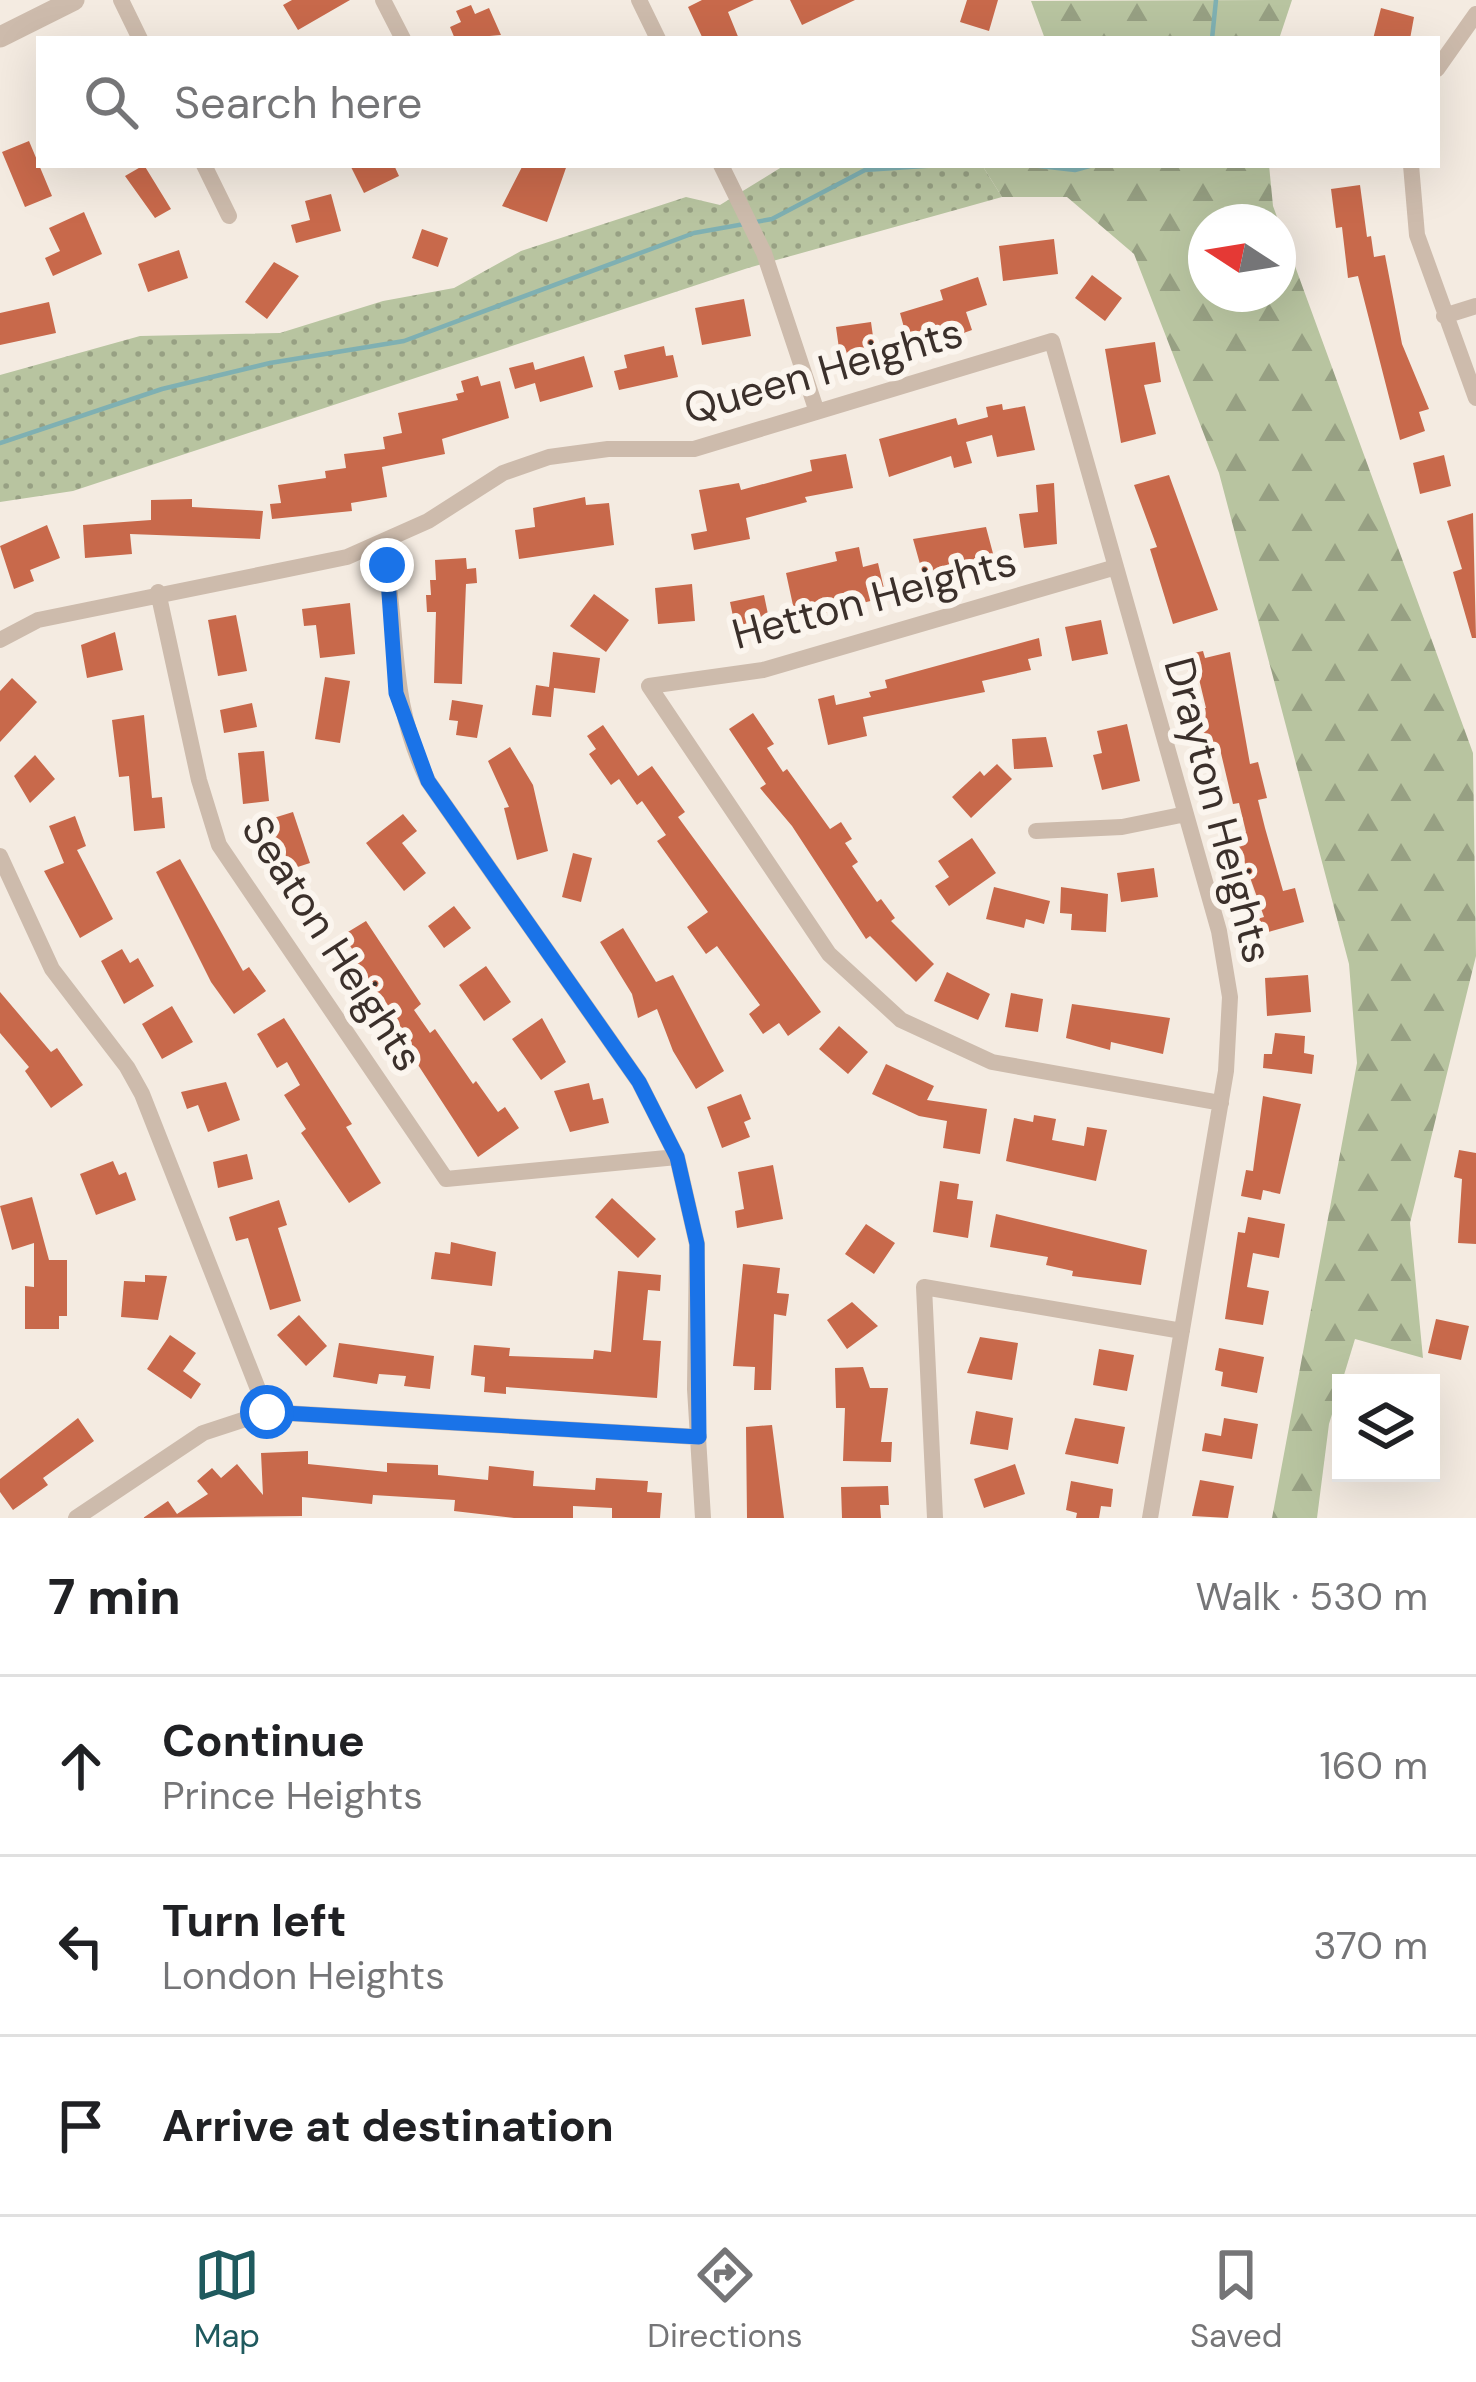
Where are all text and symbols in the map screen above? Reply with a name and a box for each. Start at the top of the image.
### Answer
search box [36,36,1440,168]
icon: search [78,69,144,135]
text: Search here [174,73,422,132]
north arrow [1188,204,1296,312]
street label: Queen Heights [677,304,969,437]
street label: Hetton Heights [726,533,1022,662]
route end [360,538,414,592]
street label: Drayton Heights [1151,651,1286,969]
street label: Seaton Heights [229,805,436,1082]
map controls [1332,1374,1440,1482]
button: layers [1332,1374,1440,1482]
route start [240,1385,294,1439]
text: 7 min [48,1563,181,1630]
text: Walk · 530 m [1195,1571,1428,1622]
text: Continue [162,1711,365,1770]
icon: ahead [48,1733,114,1799]
text: 160 m [1320,1740,1428,1791]
text: Prince Heights [162,1770,423,1821]
text: Turn left [162,1891,346,1950]
icon: left [48,1913,114,1979]
text: 370 m [1314,1920,1428,1971]
text: London Heights [162,1950,445,2001]
icon: arrive [48,2093,114,2159]
text: Arrive at destination [162,2096,614,2155]
tab: Map [194,2242,260,2357]
tab: Directions [647,2242,803,2357]
tab: Saved [1190,2242,1282,2357]

